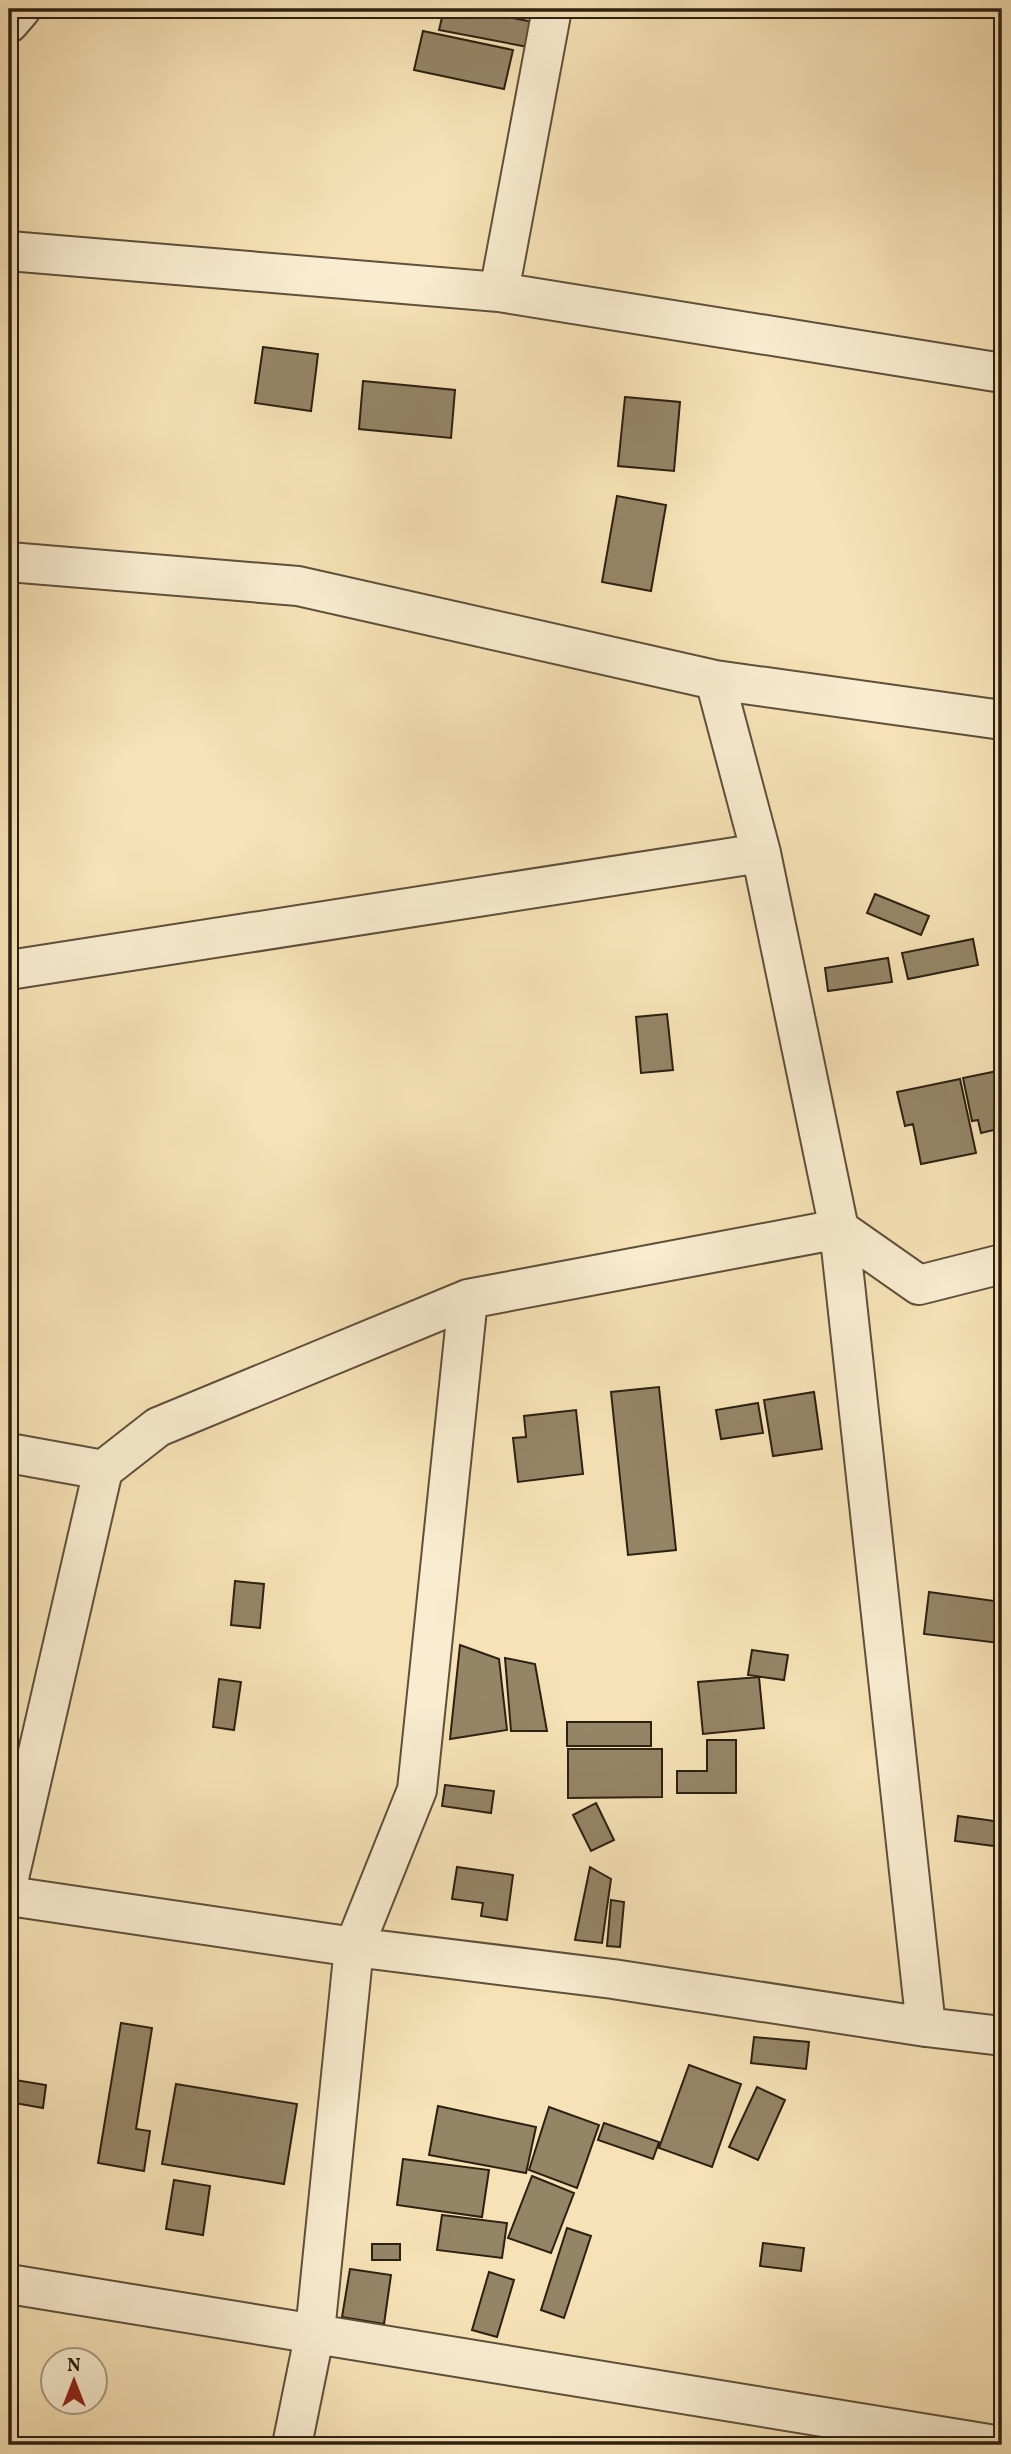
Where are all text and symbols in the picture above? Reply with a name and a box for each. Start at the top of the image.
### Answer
north arrow [38,2346,108,2416]
text: N [67,2353,81,2379]

